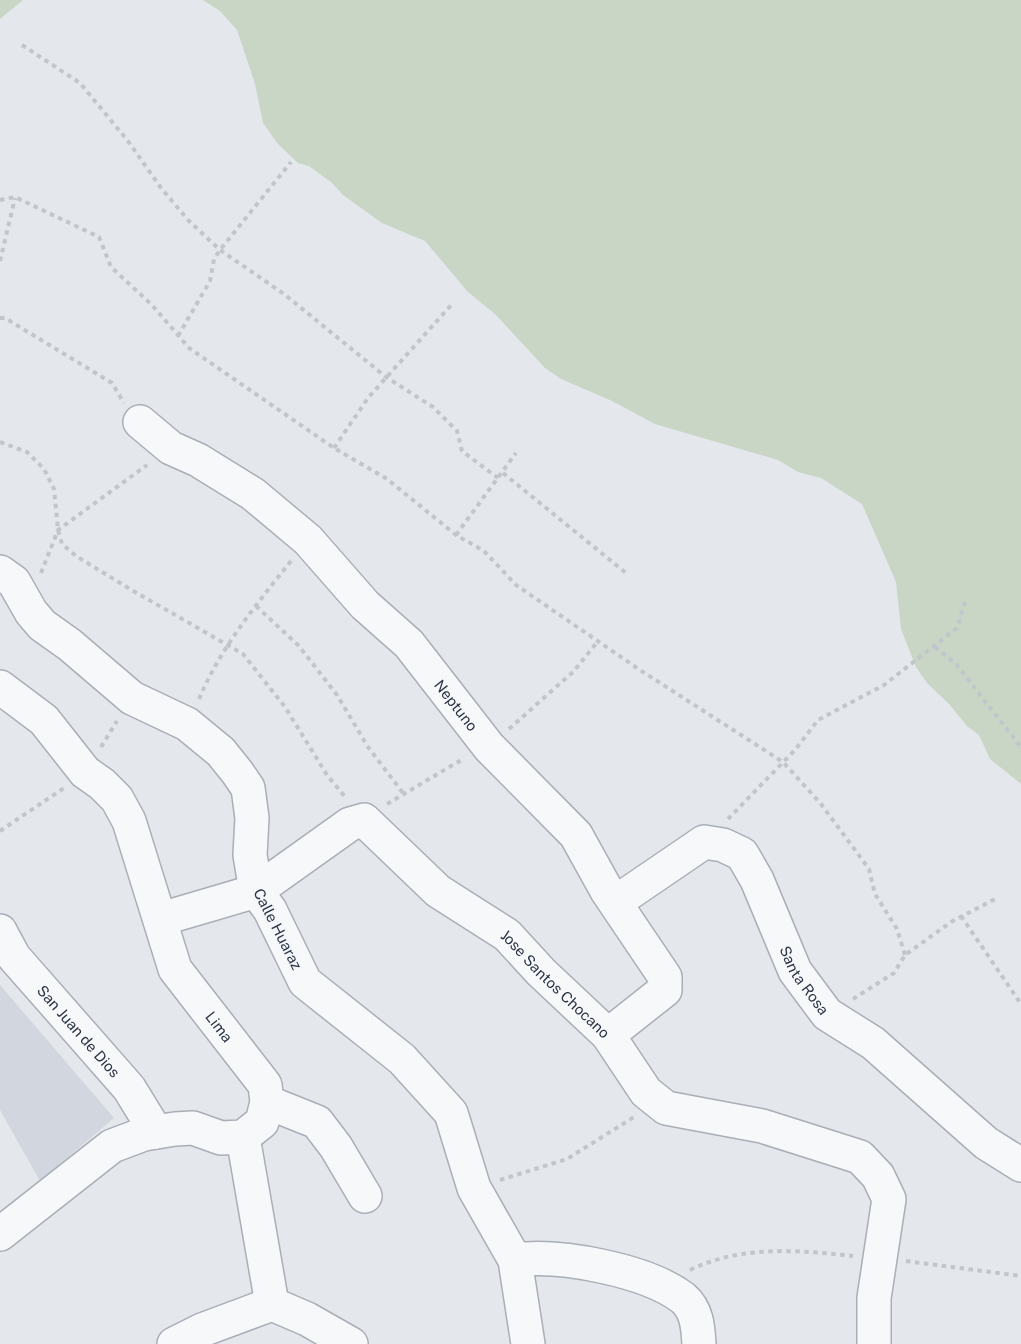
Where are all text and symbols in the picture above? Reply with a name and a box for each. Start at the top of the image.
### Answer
street label: Neptuno [431,676,482,734]
street label: Calle Huaraz [250,886,306,972]
street label: Jose Santos Chocano [498,925,614,1041]
street label: Santa Rosa [777,943,833,1018]
street label: San Juan de Dios [34,982,124,1080]
street label: Lima [203,1008,237,1045]

